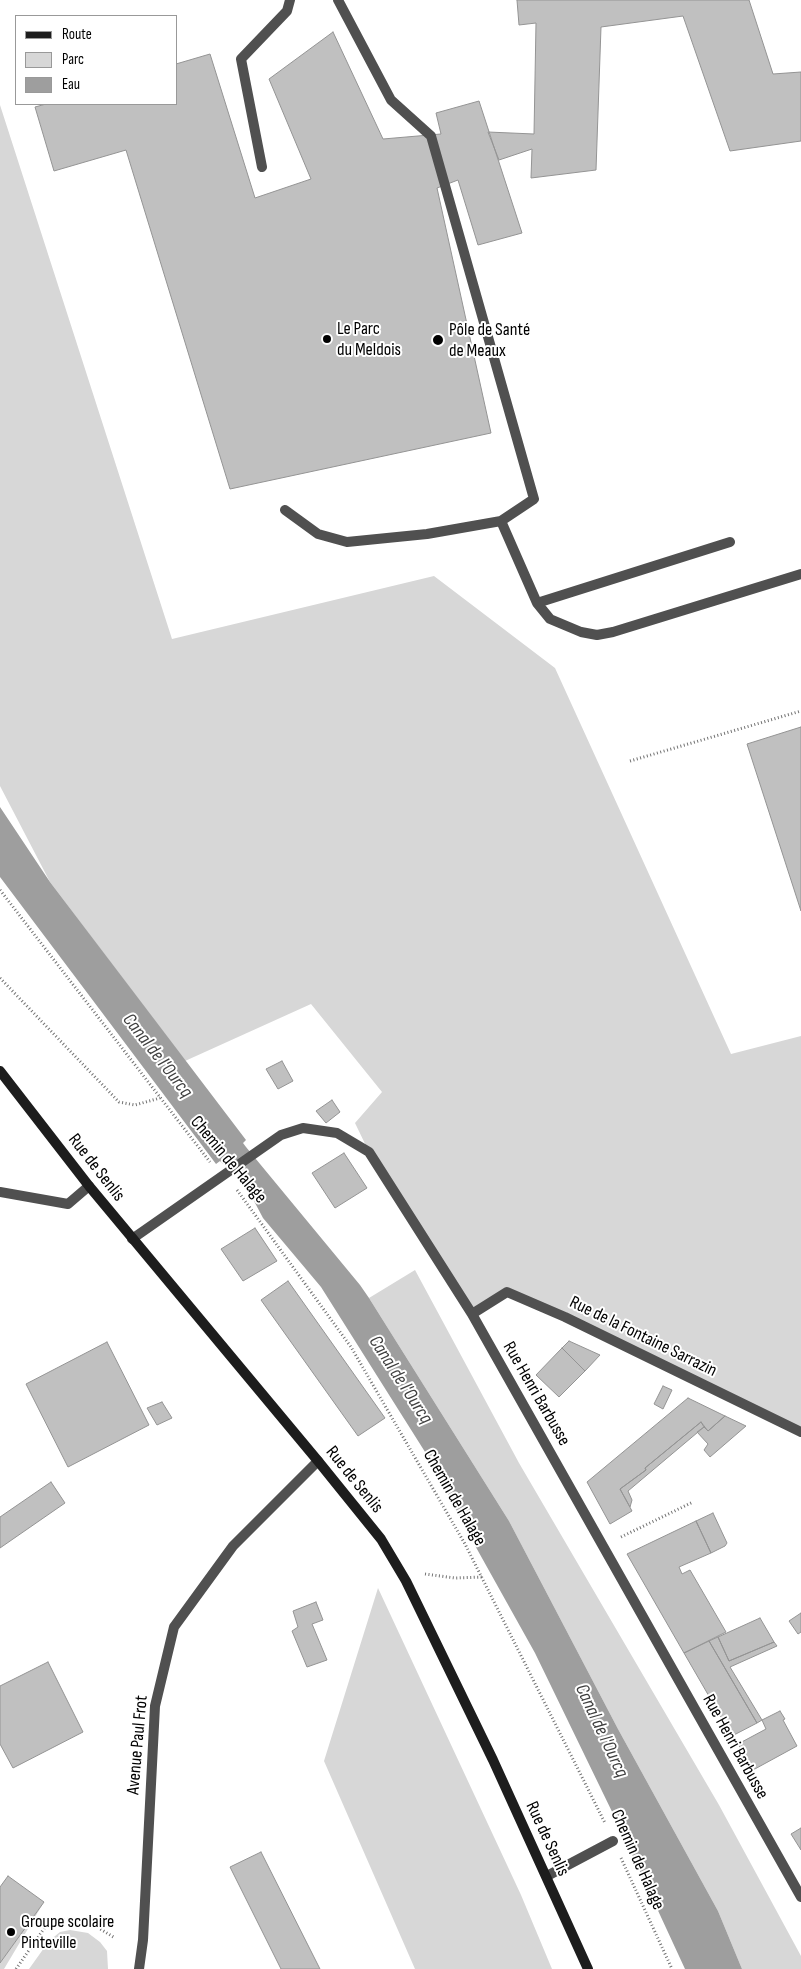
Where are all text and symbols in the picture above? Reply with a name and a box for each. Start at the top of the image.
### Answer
legend [15,15,178,105]
text: Route [62,25,92,44]
text: Parc [62,50,84,69]
text: Eau [62,75,80,94]
place label: Le Parc du Meldois [337,318,401,360]
place label: Pôle de Santé de Meaux [449,319,530,362]
marker: Le Parc du Meldois [321,333,333,345]
marker: Pôle de Santé de Meaux [431,333,445,347]
water label: Canal de l'Ourcq [117,1009,197,1103]
street label: Chemin de Halage [185,1112,271,1208]
street label: Rue de Senlis [63,1130,129,1206]
street label: Rue de la Fontaine Sarrazin [566,1292,720,1382]
water label: Canal de l'Ourcq [363,1332,437,1428]
street label: Rue Henri Barbusse [498,1338,574,1450]
street label: Rue de Senlis [321,1442,387,1518]
street label: Chemin de Halage [418,1446,490,1550]
water label: Canal de l'Ourcq [569,1681,633,1781]
street label: Rue Henri Barbusse [697,1691,773,1803]
street label: Avenue Paul Frot [123,1694,153,1796]
street label: Rue de Senlis [520,1798,574,1880]
street label: Chemin de Halage [605,1807,669,1913]
place label: Groupe scolaire Pinteville [21,1911,114,1954]
marker: Groupe scolaire Pinteville [5,1926,17,1938]

